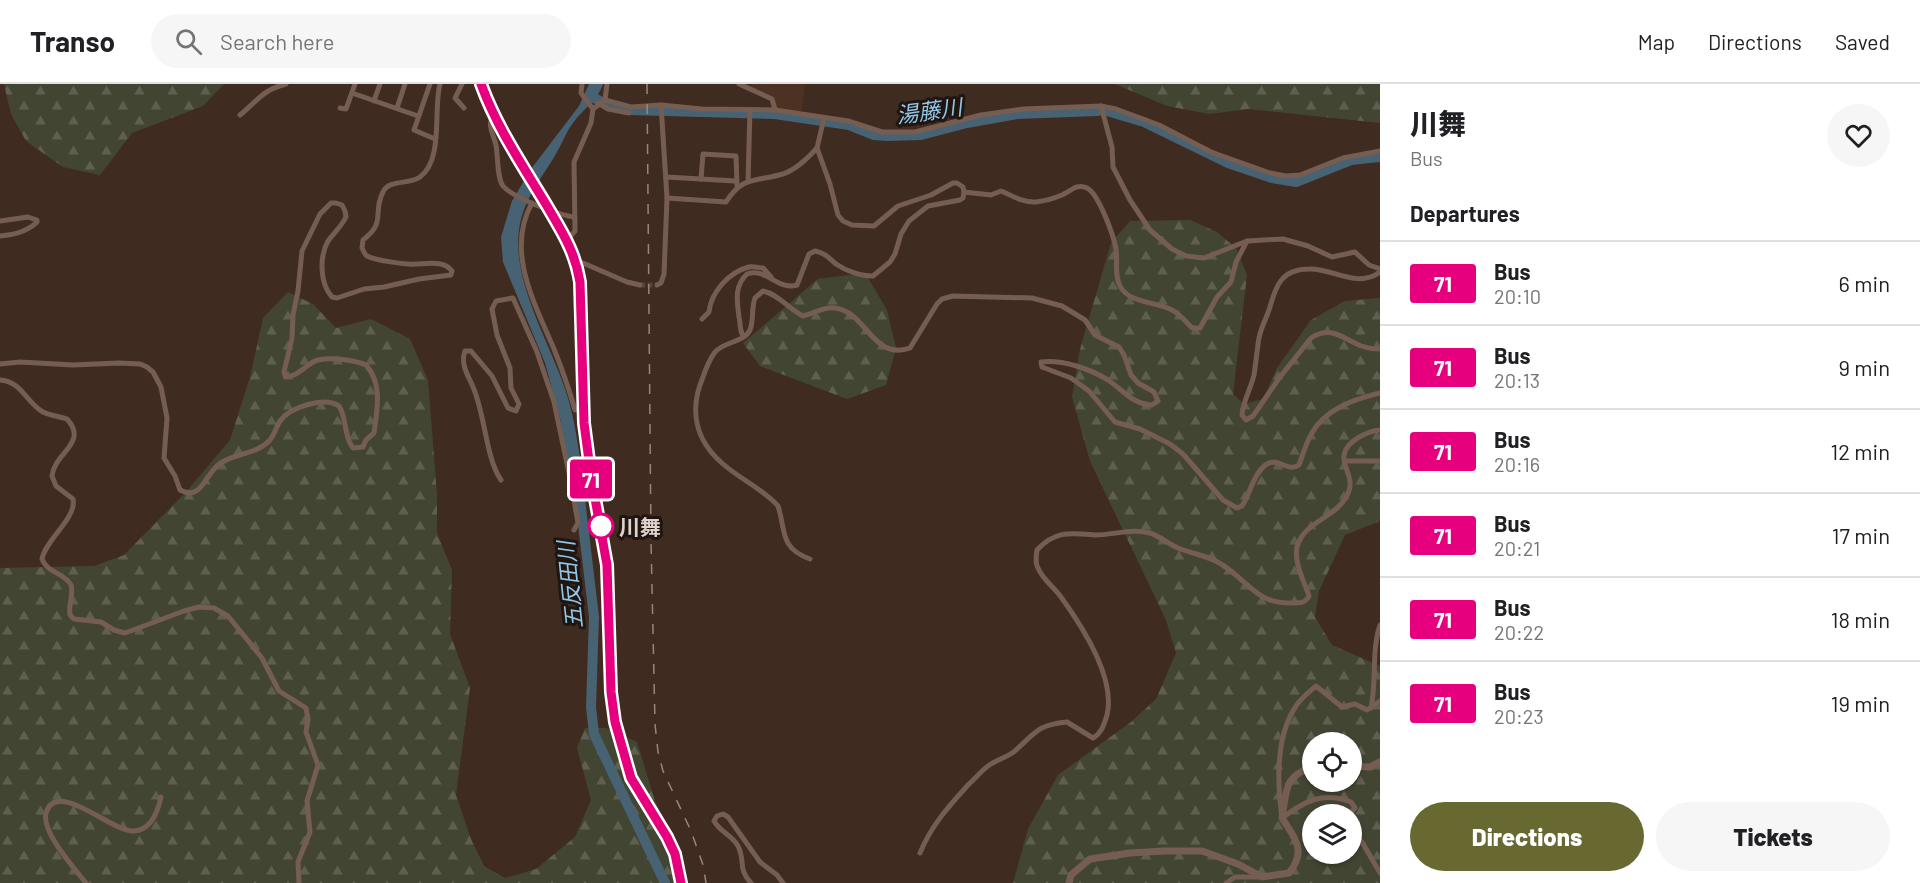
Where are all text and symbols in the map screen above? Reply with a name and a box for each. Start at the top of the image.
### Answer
search box [151,14,571,68]
text: Transo [30,24,115,58]
icon: search [172,25,205,58]
text: Search here [220,28,334,54]
text: Map [1638,29,1675,54]
text: Directions [1708,29,1802,54]
text: Saved [1835,29,1890,54]
water label: 湯藤川 [895,92,965,127]
button: heart [1827,104,1890,167]
text: 川舞 [1410,106,1466,140]
text: Bus [1410,146,1443,170]
text: Departures [1410,200,1520,226]
text: Bus [1494,258,1531,284]
text: 6 min [1839,270,1890,296]
text: 71 [1434,271,1452,296]
text: 20:10 [1494,284,1541,308]
text: Bus [1494,342,1531,368]
text: 9 min [1838,354,1890,380]
text: 71 [1434,355,1452,380]
text: 20:13 [1494,368,1540,392]
text: Bus [1494,426,1531,452]
text: 12 min [1830,438,1890,464]
text: 71 [1434,439,1452,464]
text: 20:16 [1494,452,1540,476]
line badge: 71 [564,460,618,498]
text: 71 [582,467,600,492]
text: Bus [1494,510,1531,536]
marker: 川舞 [588,513,614,539]
place label: 川舞 [619,514,661,539]
text: 17 min [1832,522,1890,548]
text: 71 [1434,523,1452,548]
text: 20:21 [1494,536,1540,560]
water label: 五反田川 [551,538,587,630]
text: Bus [1494,594,1531,620]
text: 18 min [1831,606,1890,632]
text: 71 [1434,607,1452,632]
text: 20:22 [1494,620,1544,644]
text: Bus [1494,678,1531,704]
text: 19 min [1831,690,1890,716]
text: 71 [1434,691,1452,716]
text: 20:23 [1494,704,1544,728]
map controls [1302,732,1362,864]
button: locate [1302,732,1362,792]
button: Directions [1410,802,1644,871]
button: Tickets [1656,802,1890,871]
button: layers [1302,804,1362,864]

